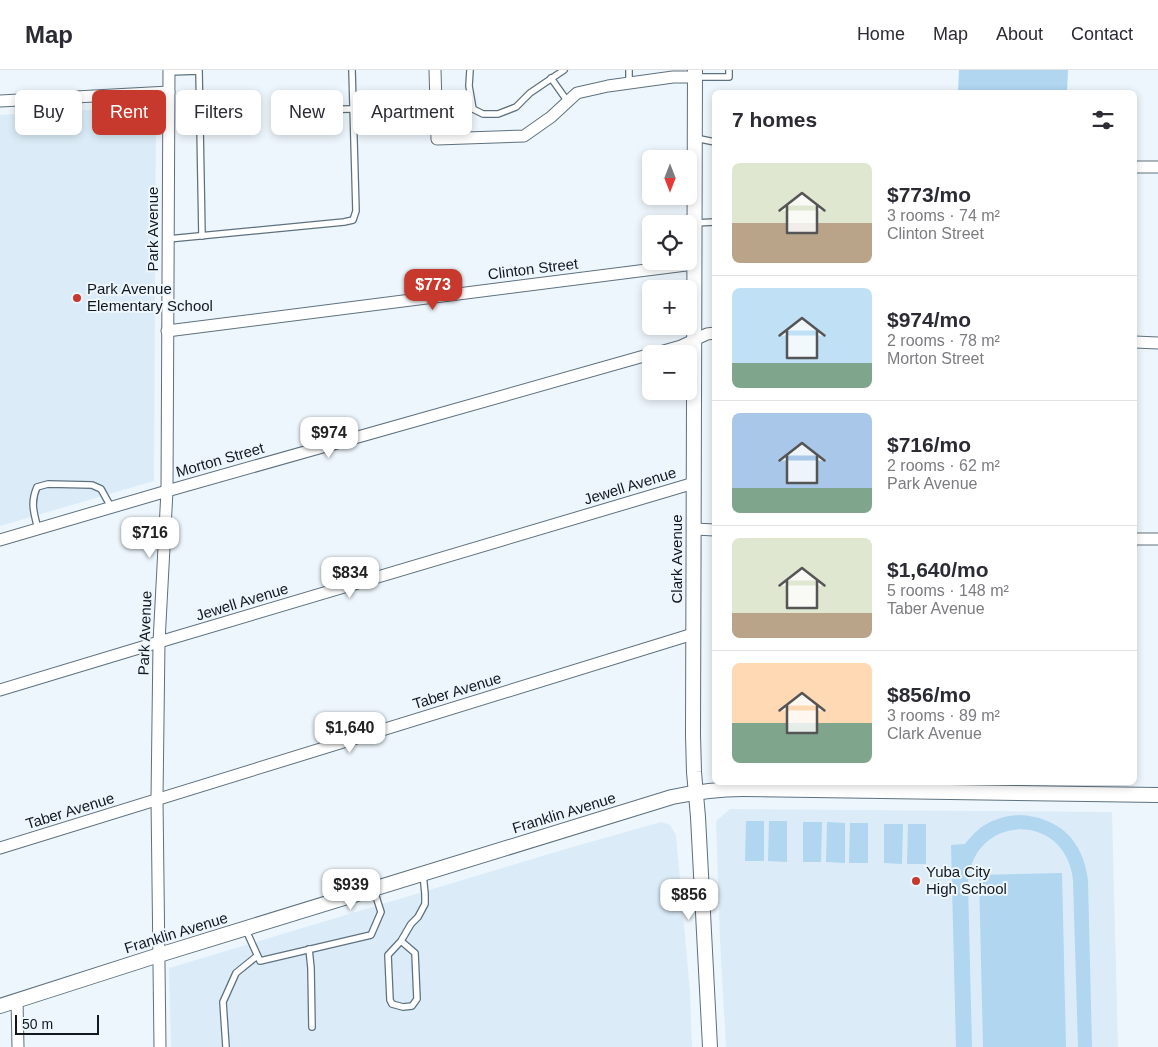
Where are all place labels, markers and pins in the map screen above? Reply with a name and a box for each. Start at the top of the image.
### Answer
pin: $773 [403,268,463,311]
place label: Park Avenue Elementary School [87,280,213,314]
marker: Park Avenue Elementary School [71,292,83,304]
pin: $974 [299,416,359,459]
pin: $716 [120,516,180,559]
pin: $834 [320,556,380,599]
pin: $1,640 [309,712,391,754]
place label: Yuba City High School [926,863,1007,897]
pin: $939 [321,868,381,911]
marker: Yuba City High School [910,875,922,887]
pin: $856 [659,878,719,921]

